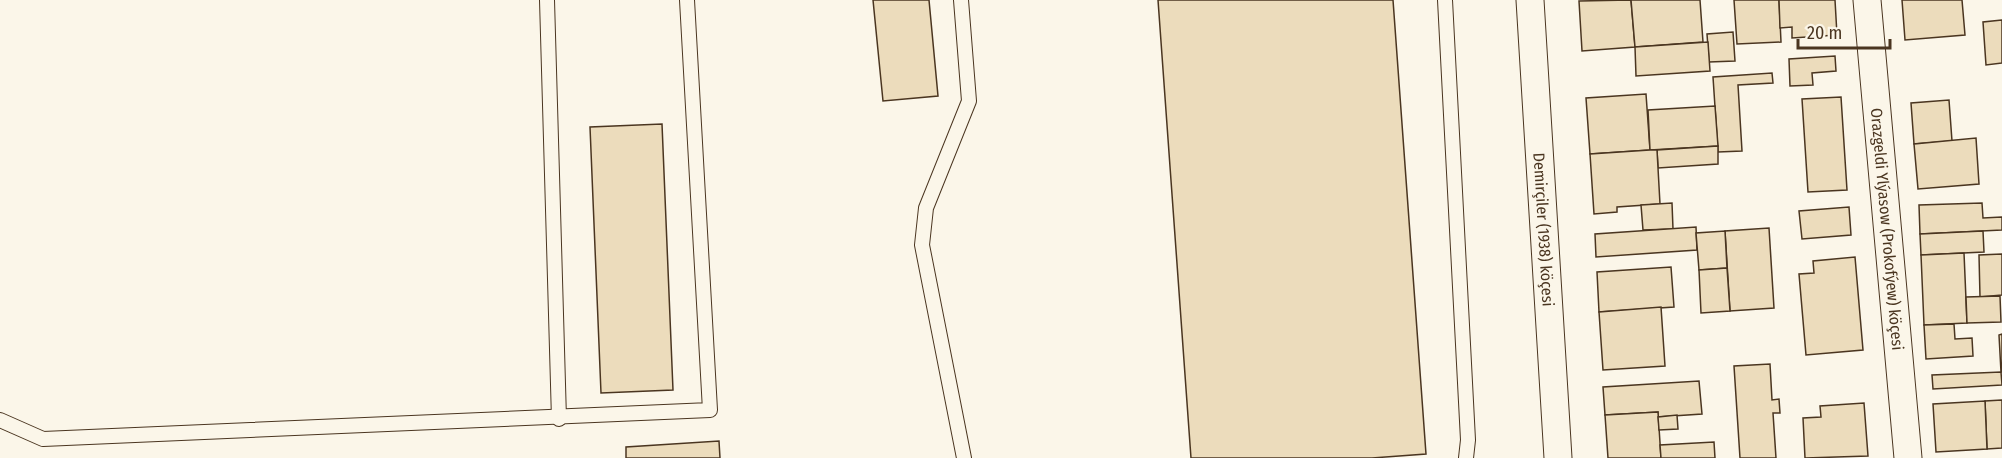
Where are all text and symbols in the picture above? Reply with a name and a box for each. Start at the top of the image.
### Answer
scale bar [1798,12,1890,50]
text: 20 m [1807,22,1842,44]
street label: Orazgeldi Ylýasow (Prokofýew) köçesi [1867,107,1908,351]
street label: Demirçiler (1938) köçesi [1530,152,1558,307]

